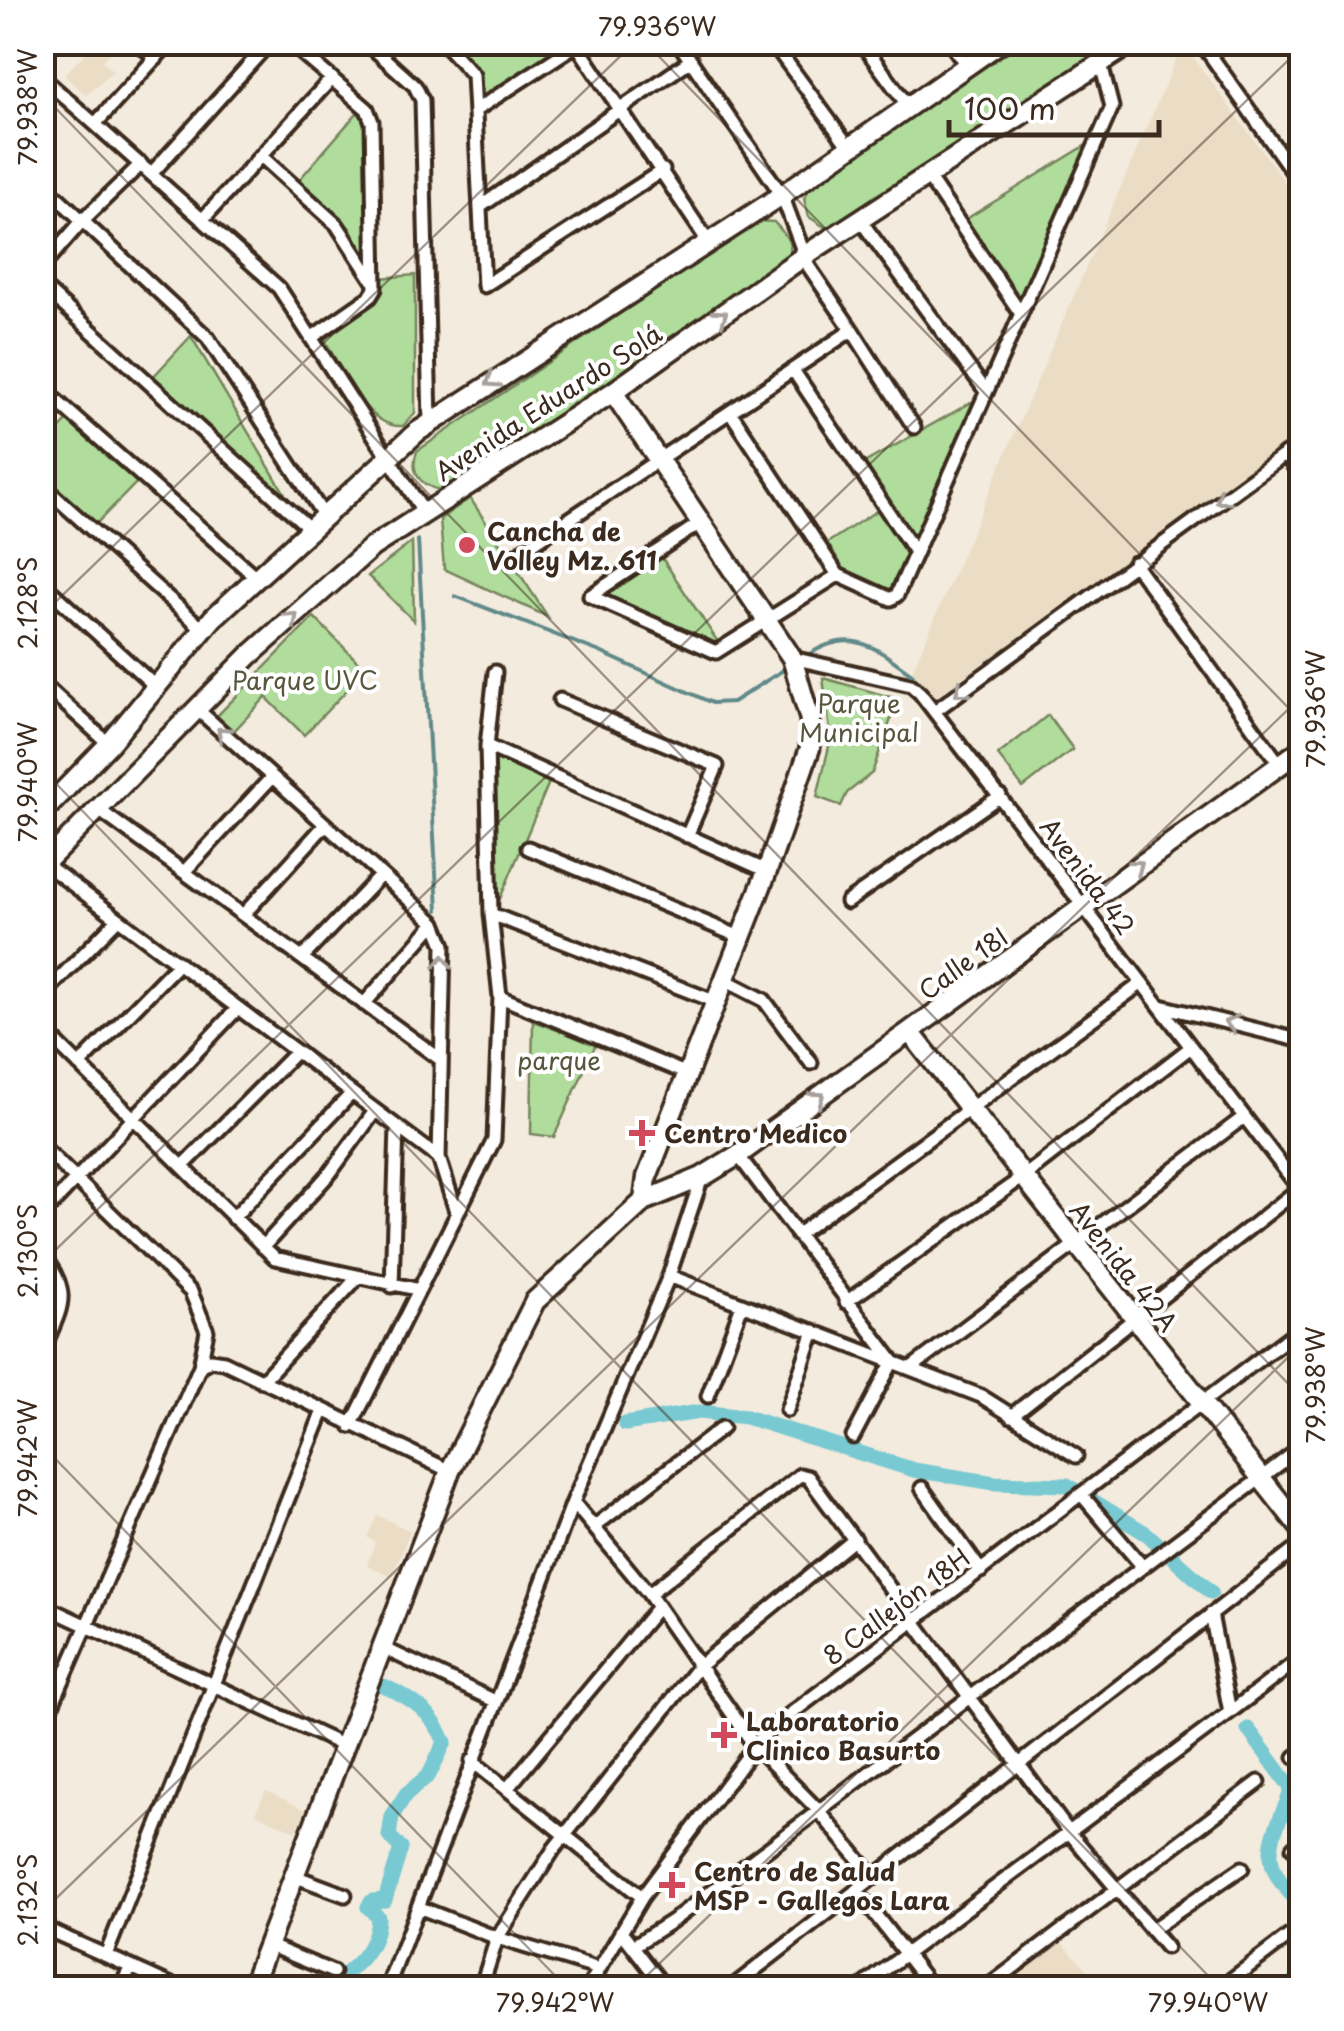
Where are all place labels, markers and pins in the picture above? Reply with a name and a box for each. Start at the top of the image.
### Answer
place label: Cancha de Volley Mz. 611 [487,512,657,579]
marker: Cancha de Volley Mz. 611 [456,534,478,556]
place label: Centro Medico [664,1114,848,1152]
marker: Centro Medico [629,1120,655,1146]
place label: Laboratorio Clinico Basurto [746,1702,941,1769]
marker: Laboratorio Clinico Basurto [711,1722,737,1748]
place label: Centro de Salud MSP - Gallegos Lara [694,1852,950,1919]
marker: Centro de Salud MSP - Gallegos Lara [659,1872,685,1898]

